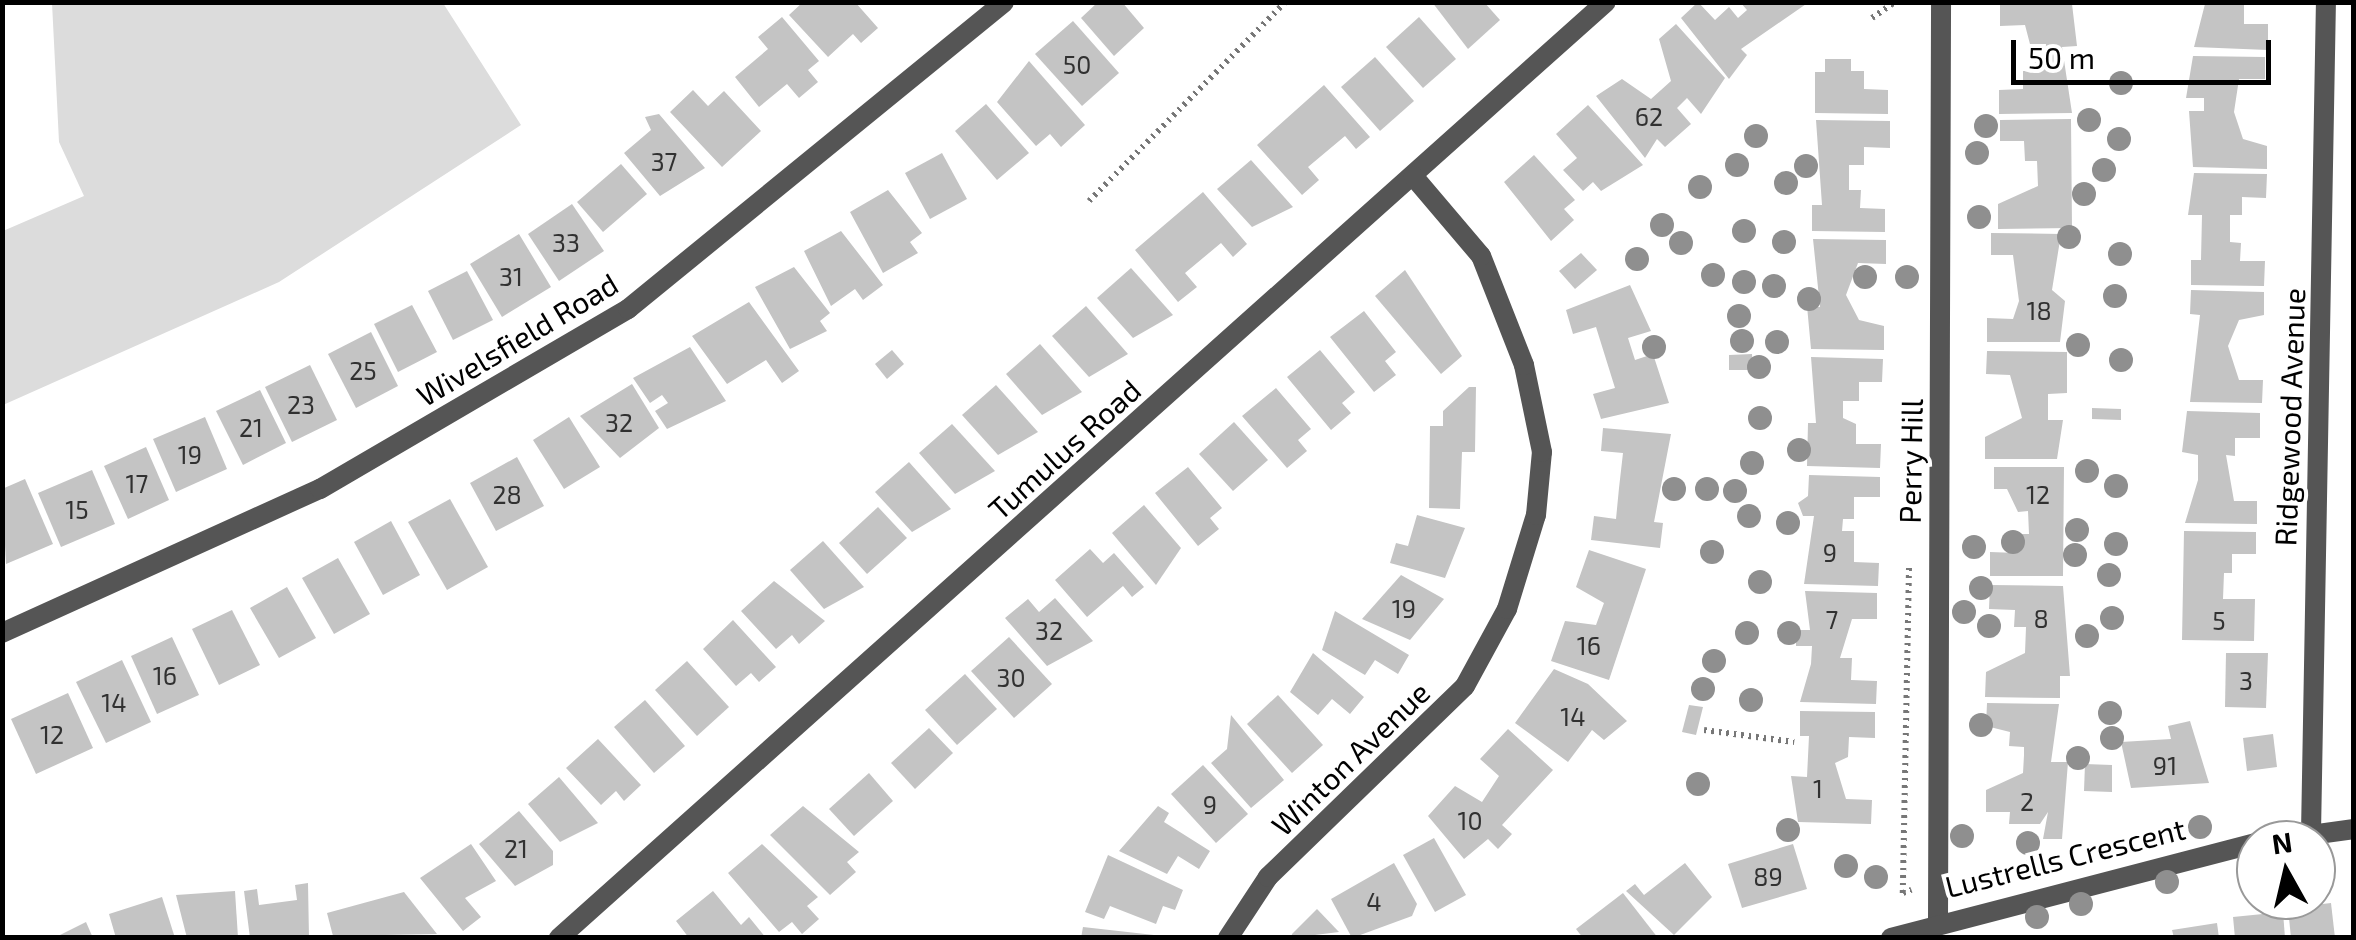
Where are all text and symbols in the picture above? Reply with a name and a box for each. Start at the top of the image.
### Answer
scale bar [2016,20,2276,82]
text: 50 m [2028,39,2095,75]
house number: 50 [1063,49,1091,79]
house number: 62 [1635,101,1663,131]
house number: 37 [651,146,677,176]
house number: 33 [552,227,580,257]
house number: 31 [499,261,523,291]
street label: Wivelsfield Road [410,265,624,413]
street label: Ridgewood Avenue [2266,287,2312,547]
house number: 18 [2026,295,2052,325]
house number: 25 [349,355,377,385]
street label: Tumulus Road [981,371,1147,527]
house number: 23 [287,389,315,419]
street label: Perry Hill [1891,398,1929,524]
house number: 32 [605,407,633,437]
house number: 21 [239,412,263,442]
house number: 19 [178,439,202,469]
house number: 17 [126,468,148,498]
house number: 28 [492,479,522,509]
house number: 12 [2026,479,2050,509]
house number: 15 [65,494,89,524]
house number: 9 [1823,537,1837,567]
house number: 19 [1392,593,1416,623]
house number: 8 [2033,603,2049,633]
house number: 7 [1826,604,1838,634]
house number: 5 [2212,605,2226,635]
house number: 32 [1035,615,1063,645]
house number: 16 [1577,630,1601,660]
house number: 16 [153,660,177,690]
house number: 30 [997,662,1025,692]
house number: 3 [2239,665,2253,695]
street label: Winton Avenue [1263,673,1437,843]
house number: 14 [101,687,127,717]
house number: 14 [1560,701,1586,731]
house number: 12 [40,719,64,749]
house number: 91 [2153,750,2177,780]
house number: 1 [1813,773,1823,803]
house number: 2 [2020,786,2034,816]
house number: 9 [1203,789,1217,819]
house number: 10 [1457,805,1483,835]
street label: Lustrells Crescent [1941,810,2189,904]
north arrow [2236,820,2336,920]
text: N [2270,824,2294,861]
house number: 21 [504,833,528,863]
house number: 89 [1753,861,1783,891]
house number: 4 [1366,886,1382,916]

